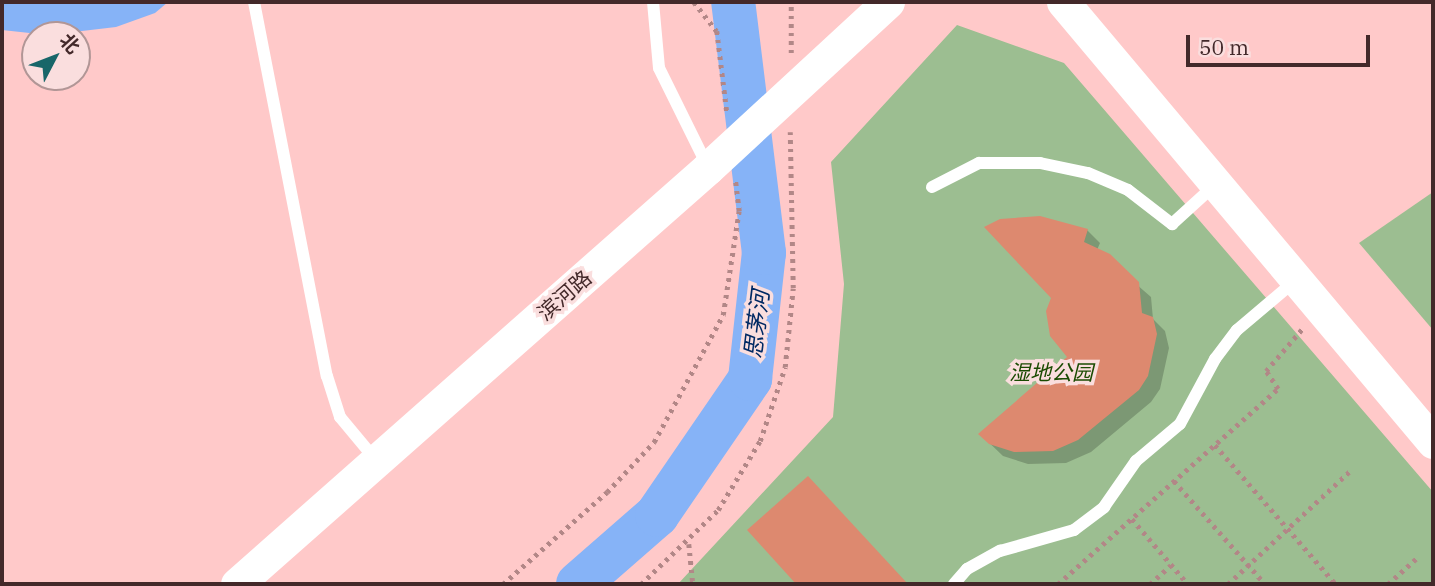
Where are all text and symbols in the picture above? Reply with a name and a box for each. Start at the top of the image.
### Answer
north arrow [21,21,91,91]
scale bar [1190,21,1374,65]
text: 北 [55,28,85,58]
text: 50 m [1199,33,1249,61]
street label: 滨河路 [532,265,596,325]
water label: 思茅河 [738,288,774,360]
park label: 湿地公园 [1009,359,1093,385]

